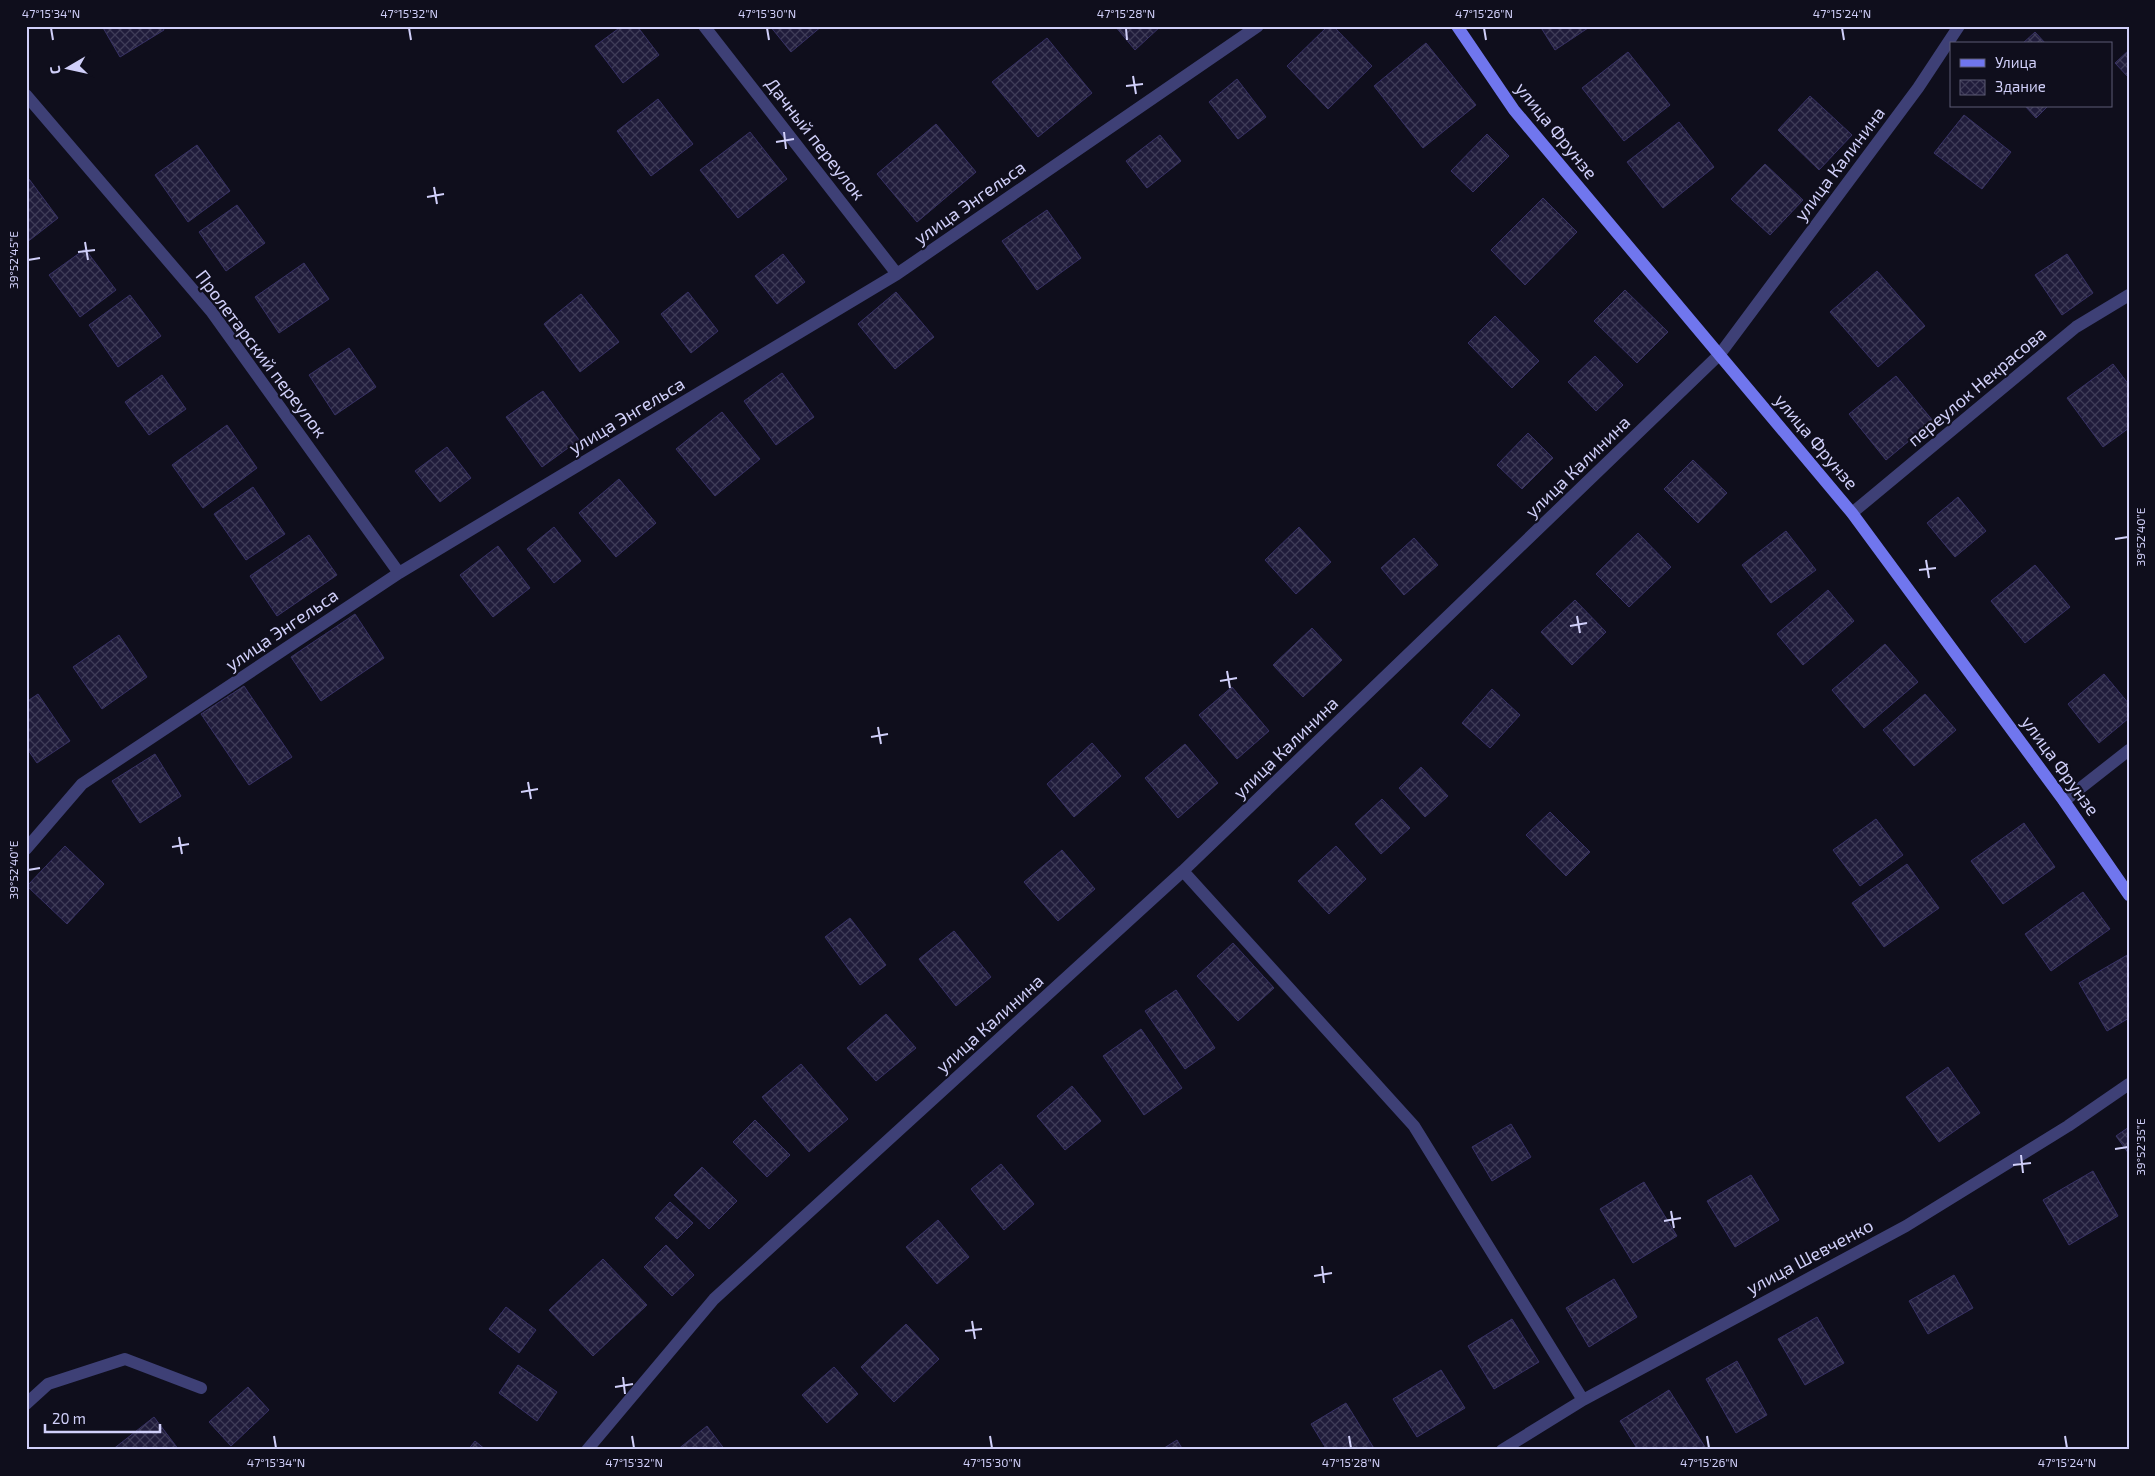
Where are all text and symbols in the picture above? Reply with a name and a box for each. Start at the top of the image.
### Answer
text: 47°15'34"N [22,6,80,20]
text: 47°15'32"N [380,6,438,20]
text: 47°15'30"N [738,6,796,20]
text: 47°15'28"N [1097,6,1155,20]
text: 47°15'26"N [1455,6,1513,20]
text: 47°15'24"N [1813,6,1871,20]
north arrow [42,42,92,92]
legend [1950,42,2112,108]
text: Улица [1995,53,2037,71]
text: С [46,65,64,76]
street label: Дачный переулок [761,73,871,204]
text: Здание [1995,77,2046,95]
street label: улица Фрунзе [1511,78,1603,183]
street label: улица Калинина [1789,102,1889,225]
street label: улица Энгельса [909,156,1029,249]
text: 39°52'45"E [6,231,20,289]
street label: Пролетарский переулок [192,265,332,442]
street label: переулок Некрасова [1903,322,2050,451]
street label: улица Энгельса [565,372,688,458]
street label: улица Фрунзе [1770,389,1863,494]
street label: улица Калинина [1520,411,1634,522]
text: 39°52'40"E [2133,507,2147,566]
street label: улица Энгельса [221,583,342,675]
street label: улица Калинина [1228,692,1342,803]
street label: улица Фрунзе [2017,711,2104,820]
text: 39°52'40"E [6,840,20,899]
street label: улица Калинина [931,969,1048,1077]
text: 39°52'35"E [2133,1118,2147,1176]
street label: улица Шевченко [1742,1213,1877,1299]
scale bar [45,1401,160,1433]
text: 20 m [52,1409,86,1427]
text: 47°15'34"N [247,1455,305,1469]
text: 47°15'32"N [605,1455,663,1469]
text: 47°15'30"N [963,1455,1021,1469]
text: 47°15'28"N [1322,1455,1380,1469]
text: 47°15'26"N [1680,1455,1738,1469]
text: 47°15'24"N [2038,1455,2096,1469]

